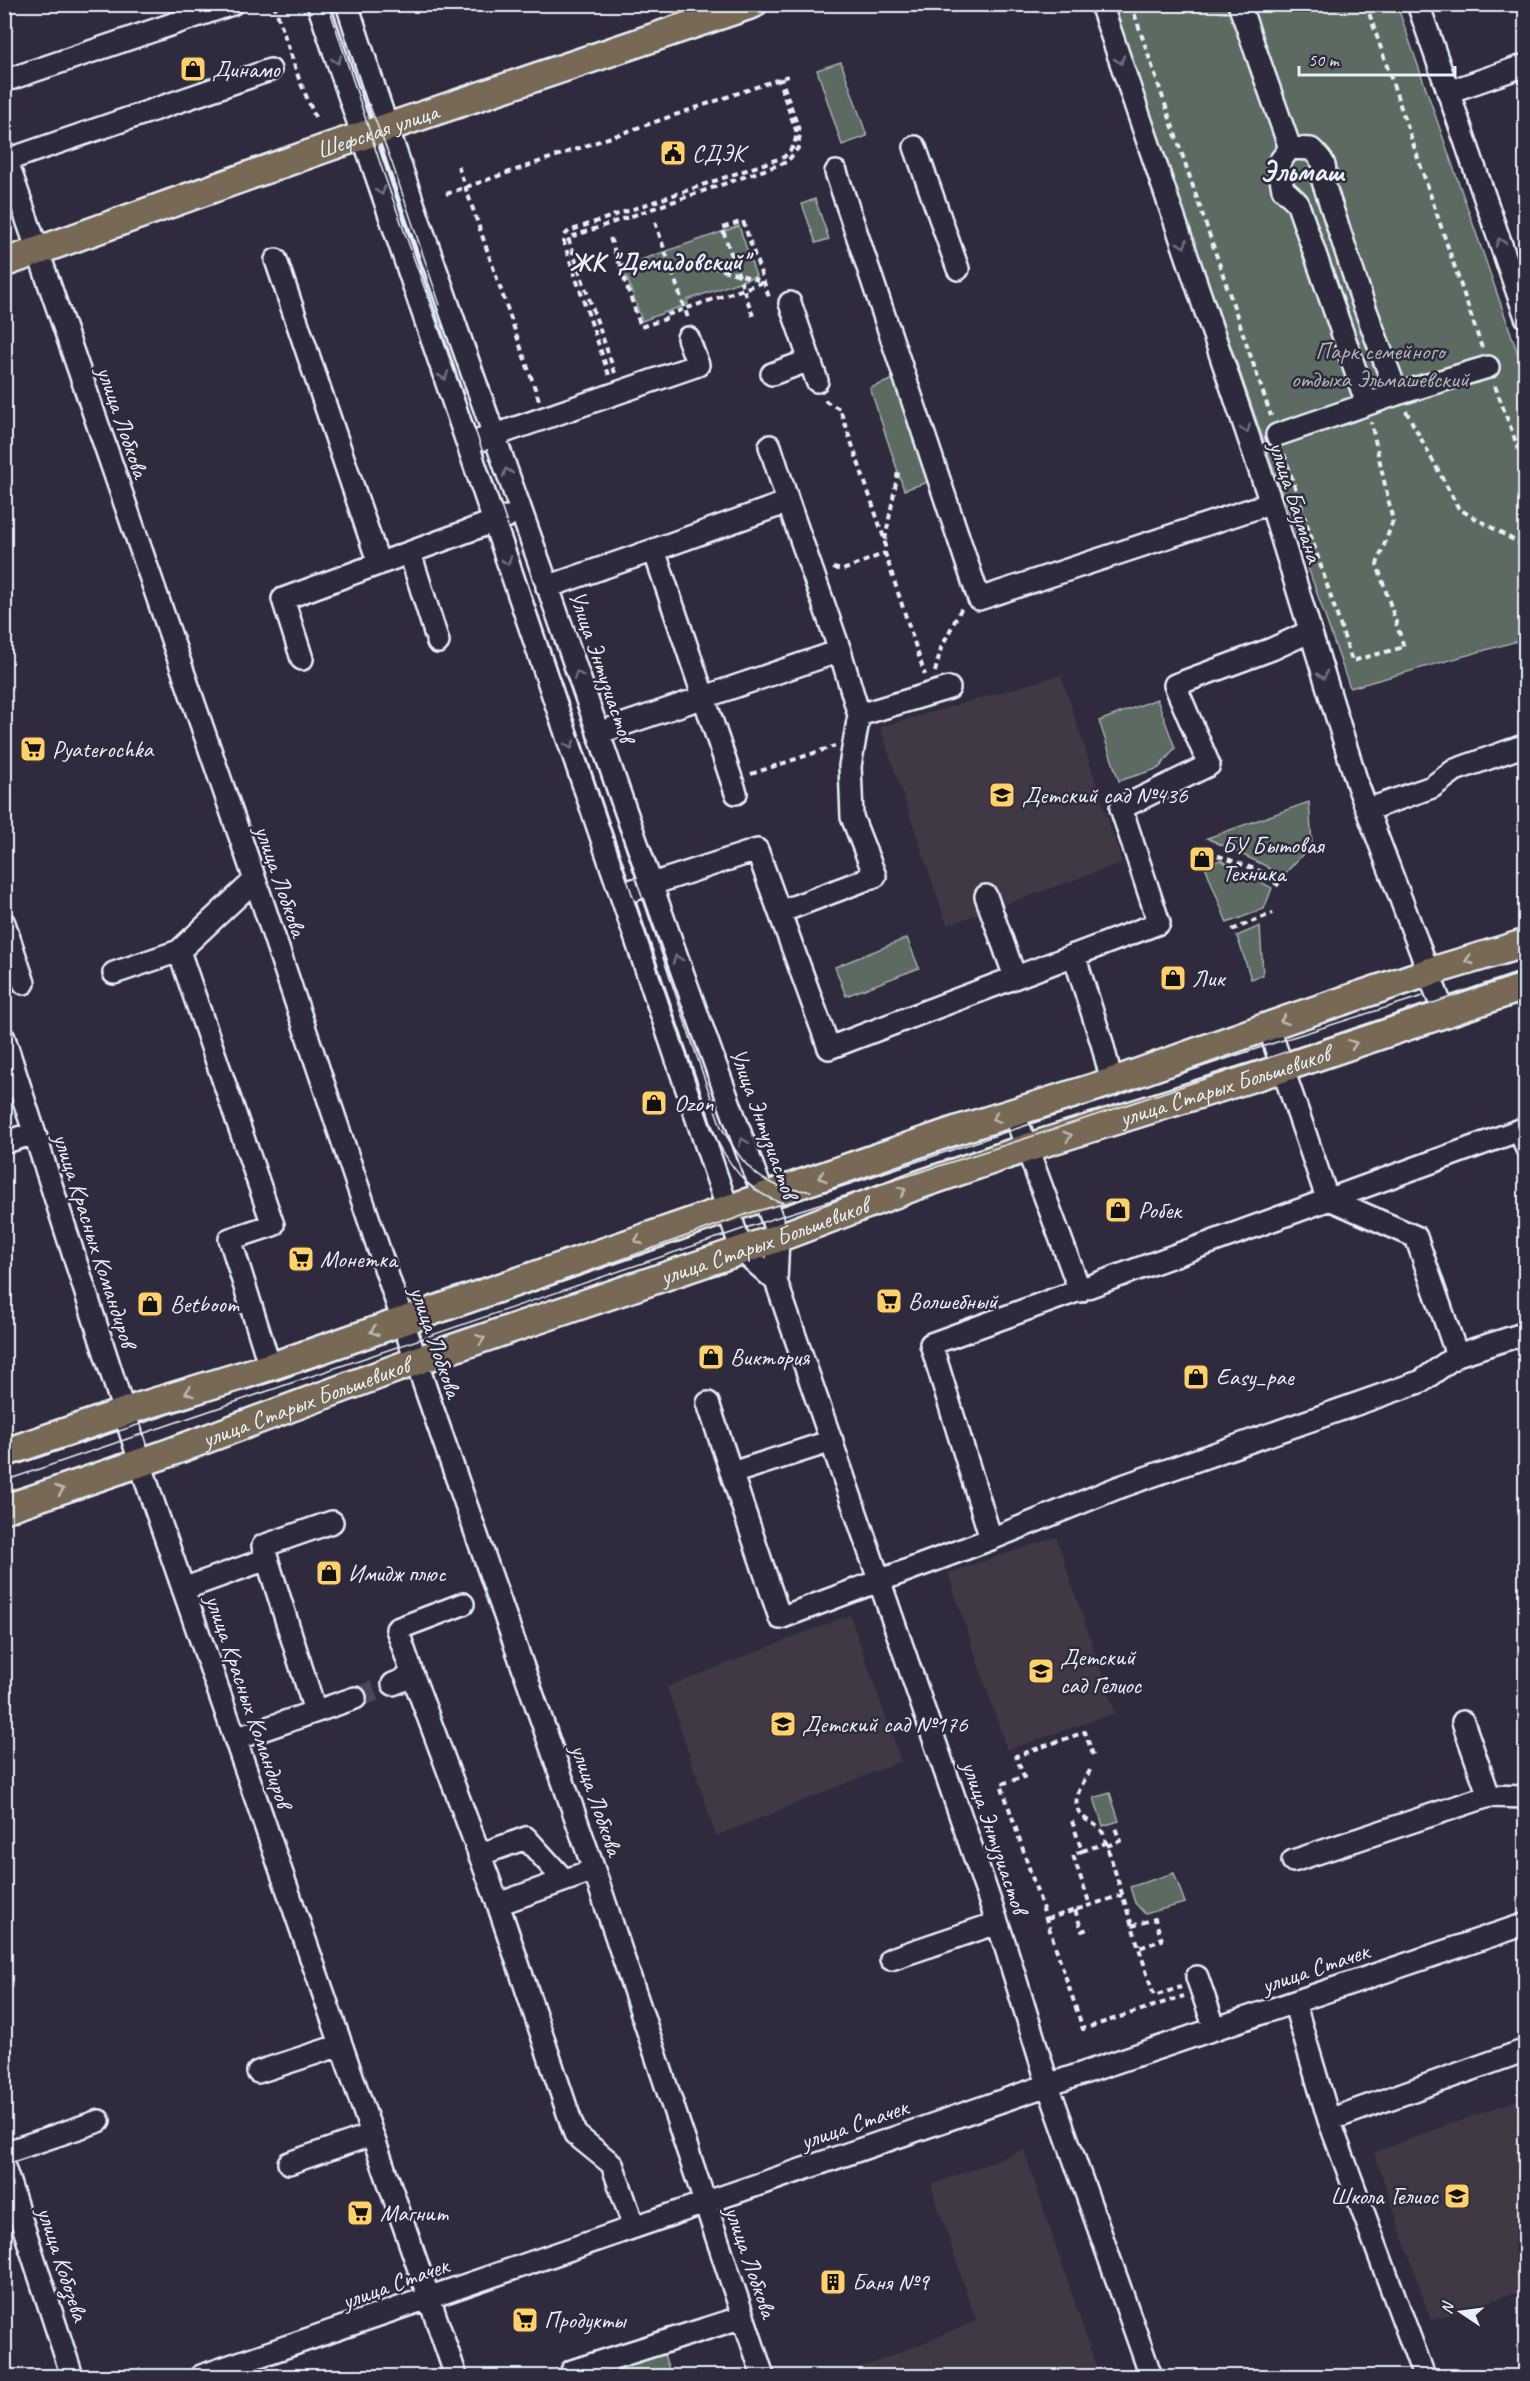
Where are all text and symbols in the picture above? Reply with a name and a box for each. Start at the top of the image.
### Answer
scale bar [1299,39,1455,77]
text: 50 m [1308,49,1341,71]
shop icon: Динамо [178,54,208,84]
place label: Динамо [212,54,281,84]
one-way arrow [329,54,342,65]
one-way arrow [1113,54,1125,65]
street label: Шефская улица [312,96,444,165]
public building icon: СДЭК [658,138,688,168]
place label: СДЭК [692,138,750,168]
district label: Эльмаш [1260,152,1346,190]
one-way arrow [374,185,387,196]
one-way arrow [1494,237,1507,248]
one-way arrow [1175,239,1188,249]
district label: ЖК "Демидовский" [570,245,754,278]
park label: Парк семейного отдыха Эльмашевский [1291,336,1471,394]
street label: улица Лобкова [89,360,157,484]
one-way arrow [437,370,450,381]
one-way arrow [1238,423,1251,434]
street label: улица Баумана [1262,436,1330,568]
one-way arrow [502,467,514,477]
one-way arrow [500,555,512,566]
street label: Улица Энтузиастов [562,587,643,749]
one-way arrow [1316,669,1328,680]
one-way arrow [573,671,586,681]
supermarket icon: Pyaterochka [18,734,48,764]
place label: Pyaterochka [52,734,155,764]
one-way arrow [563,739,575,750]
school or university icon: Детский сад №436 [987,780,1017,810]
place label: Детский сад №436 [1022,780,1189,810]
street label: улица Лобкова [247,819,315,943]
place label: БУ Бытовая Техника [1222,830,1325,888]
shop icon: БУ Бытовая Техника [1187,844,1217,874]
one-way arrow [1464,953,1475,965]
one-way arrow [672,954,685,965]
shop icon: Лик [1158,963,1188,993]
place label: Лик [1192,963,1226,993]
one-way arrow [1279,1013,1290,1026]
street label: улица Старых Большевиков [1114,1036,1339,1134]
one-way arrow [1347,1039,1358,1052]
street label: Улица Энтузиастов [723,1044,806,1206]
shop icon: Ozon [639,1088,669,1118]
place label: Ozon [674,1088,714,1118]
one-way arrow [991,1111,1002,1124]
street label: улица Красных Командиров [46,1127,145,1355]
one-way arrow [1062,1131,1073,1143]
one-way arrow [738,1137,751,1148]
one-way arrow [817,1169,828,1182]
one-way arrow [897,1186,907,1199]
street label: улица Старых Большевиков [654,1188,878,1293]
shop icon: Робек [1103,1195,1133,1225]
place label: Робек [1138,1195,1183,1225]
one-way arrow [633,1233,644,1246]
supermarket icon: Монетка [286,1244,316,1274]
place label: Монетка [320,1244,399,1274]
street label: улица Лобкова [402,1280,470,1404]
supermarket icon: Волшебный [874,1286,904,1316]
place label: Волшебный [908,1286,999,1316]
shop icon: Betboom [135,1289,165,1319]
place label: Betboom [170,1289,240,1319]
one-way arrow [369,1324,380,1337]
one-way arrow [475,1334,486,1346]
shop icon: Виктория [696,1342,726,1372]
place label: Виктория [730,1342,811,1372]
street label: улица Старых Большевиков [196,1348,419,1455]
shop icon: Easy_pae [1181,1362,1211,1392]
place label: Easy_pae [1216,1362,1296,1392]
one-way arrow [184,1385,195,1397]
one-way arrow [54,1485,65,1498]
shop icon: Имидж плюс [314,1558,344,1588]
place label: Имидж плюс [348,1558,447,1588]
street label: улица Красных Командиров [198,1589,301,1816]
place label: Детский сад Гелиос [1060,1642,1143,1700]
school or university icon: Детский сад Гелиос [1026,1656,1056,1686]
school or university icon: Детский сад №176 [768,1709,798,1739]
place label: Детский сад №176 [802,1709,969,1739]
street label: улица Лобкова [563,1738,631,1862]
street label: улица Энтузиастов [954,1755,1036,1921]
street label: улица Стачек [1256,1935,1375,2001]
street label: улица Стачек [795,2091,914,2157]
place label: Школа Гелиос [1330,2181,1439,2211]
school or university icon: Школа Гелиос [1442,2181,1472,2211]
supermarket icon: Магнит [345,2198,375,2228]
place label: Магнит [380,2198,449,2228]
street label: улица Лобкова [717,2200,785,2324]
street label: улица Кобозева [29,2201,96,2327]
street label: улица Стачек [336,2249,455,2317]
building icon: Баня №9 [818,2267,848,2297]
place label: Баня №9 [852,2267,931,2297]
north arrow [1431,2282,1491,2342]
text: N [1437,2299,1459,2316]
supermarket icon: Продукты [510,2305,540,2335]
place label: Продукты [544,2305,628,2335]

